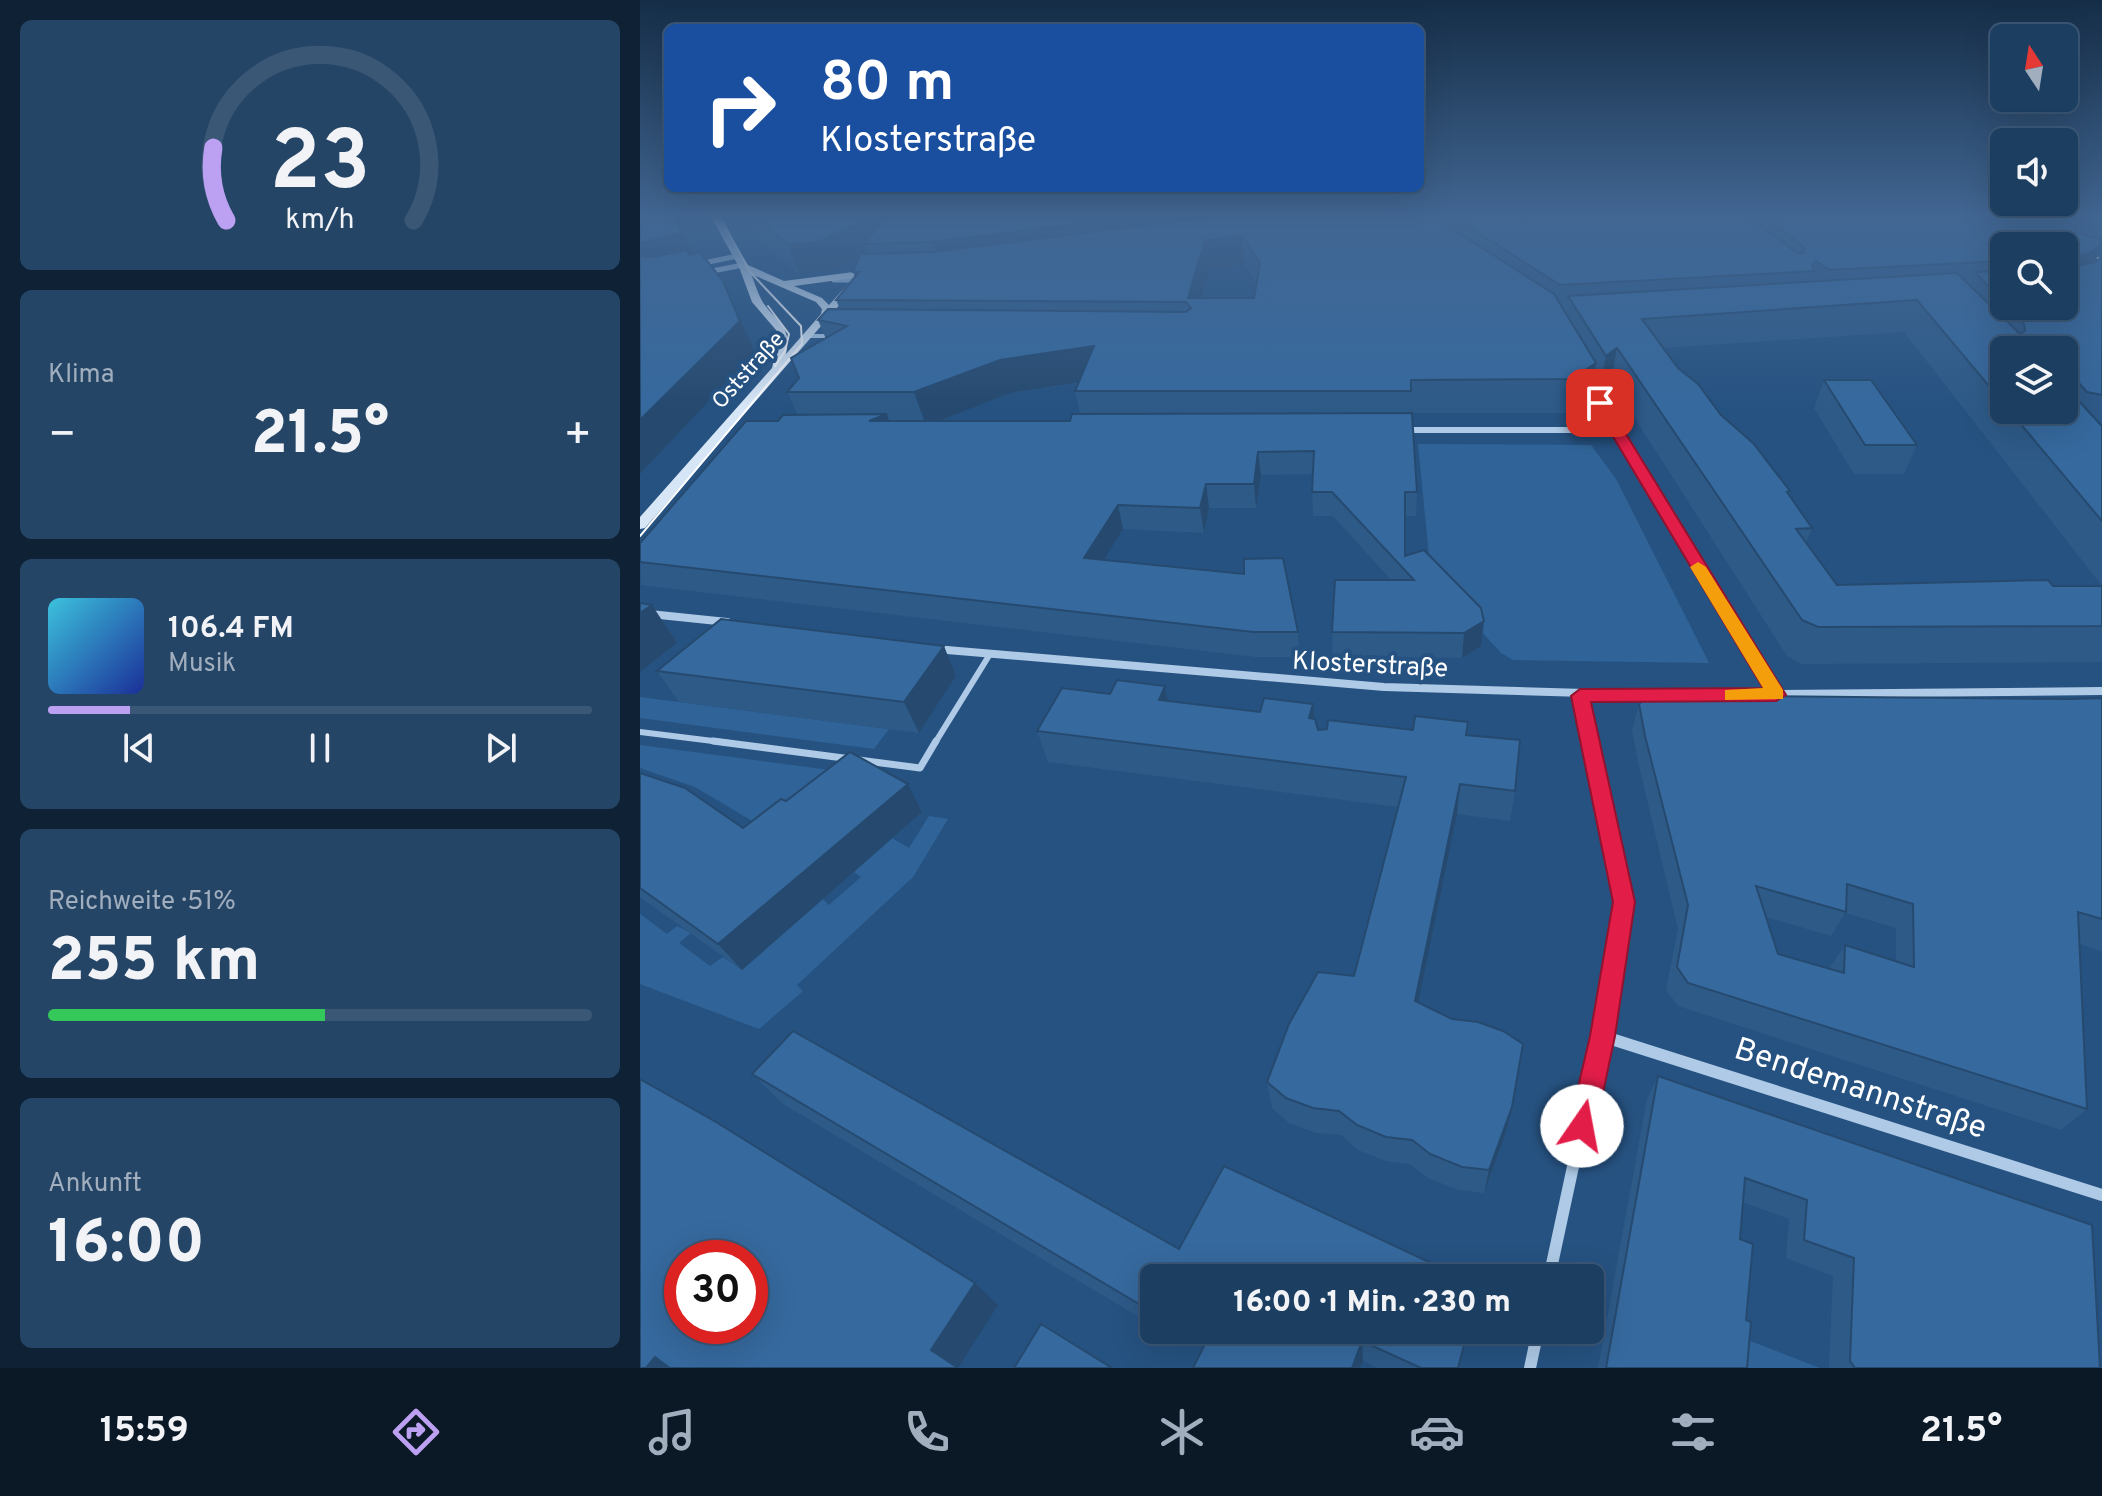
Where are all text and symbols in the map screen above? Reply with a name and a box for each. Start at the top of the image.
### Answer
north arrow [1990,24,2078,112]
map controls [1990,24,2078,424]
text: 80 m [820,50,954,120]
icon: right [688,56,792,160]
text: 23 [270,113,370,218]
text: Klosterstraße [820,119,1036,165]
button: sound [1990,128,2078,216]
text: km/h [285,203,355,239]
button: search [1990,232,2078,320]
street label: Oststraße [707,327,791,415]
button: layers [1990,336,2078,424]
text: Klima [48,359,114,392]
pin [1566,369,1634,437]
icon: arrive [1578,381,1622,425]
text: 21.5° [251,399,389,475]
text: − [48,409,76,465]
text: + [564,409,592,465]
text: 106.4 FM [168,611,294,648]
street label: Klosterstraße [1291,645,1449,687]
text: Musik [168,648,236,681]
icon: previous [117,726,161,770]
icon: pause [298,726,342,770]
icon: next [479,726,523,770]
text: Reichweite · 51% [48,886,236,919]
text: 255 km [48,926,260,1002]
street label: Bendemannstraße [1729,1030,1991,1150]
position arrow [1540,1084,1624,1168]
text: Ankunft [48,1168,142,1201]
text: 16:00 [48,1208,205,1284]
speed limit sign: 30 [664,1240,768,1344]
text: 16:00 · 1 Min. · 230 m [1233,1285,1511,1322]
icon: directions [388,1404,444,1460]
icon: music [644,1404,700,1460]
icon: phone [899,1404,955,1460]
icon: climate [1154,1404,1210,1460]
icon: car [1409,1404,1465,1460]
icon: filters [1665,1404,1721,1460]
text: 15:59 [100,1409,189,1455]
text: 21.5° [1920,1409,2002,1455]

